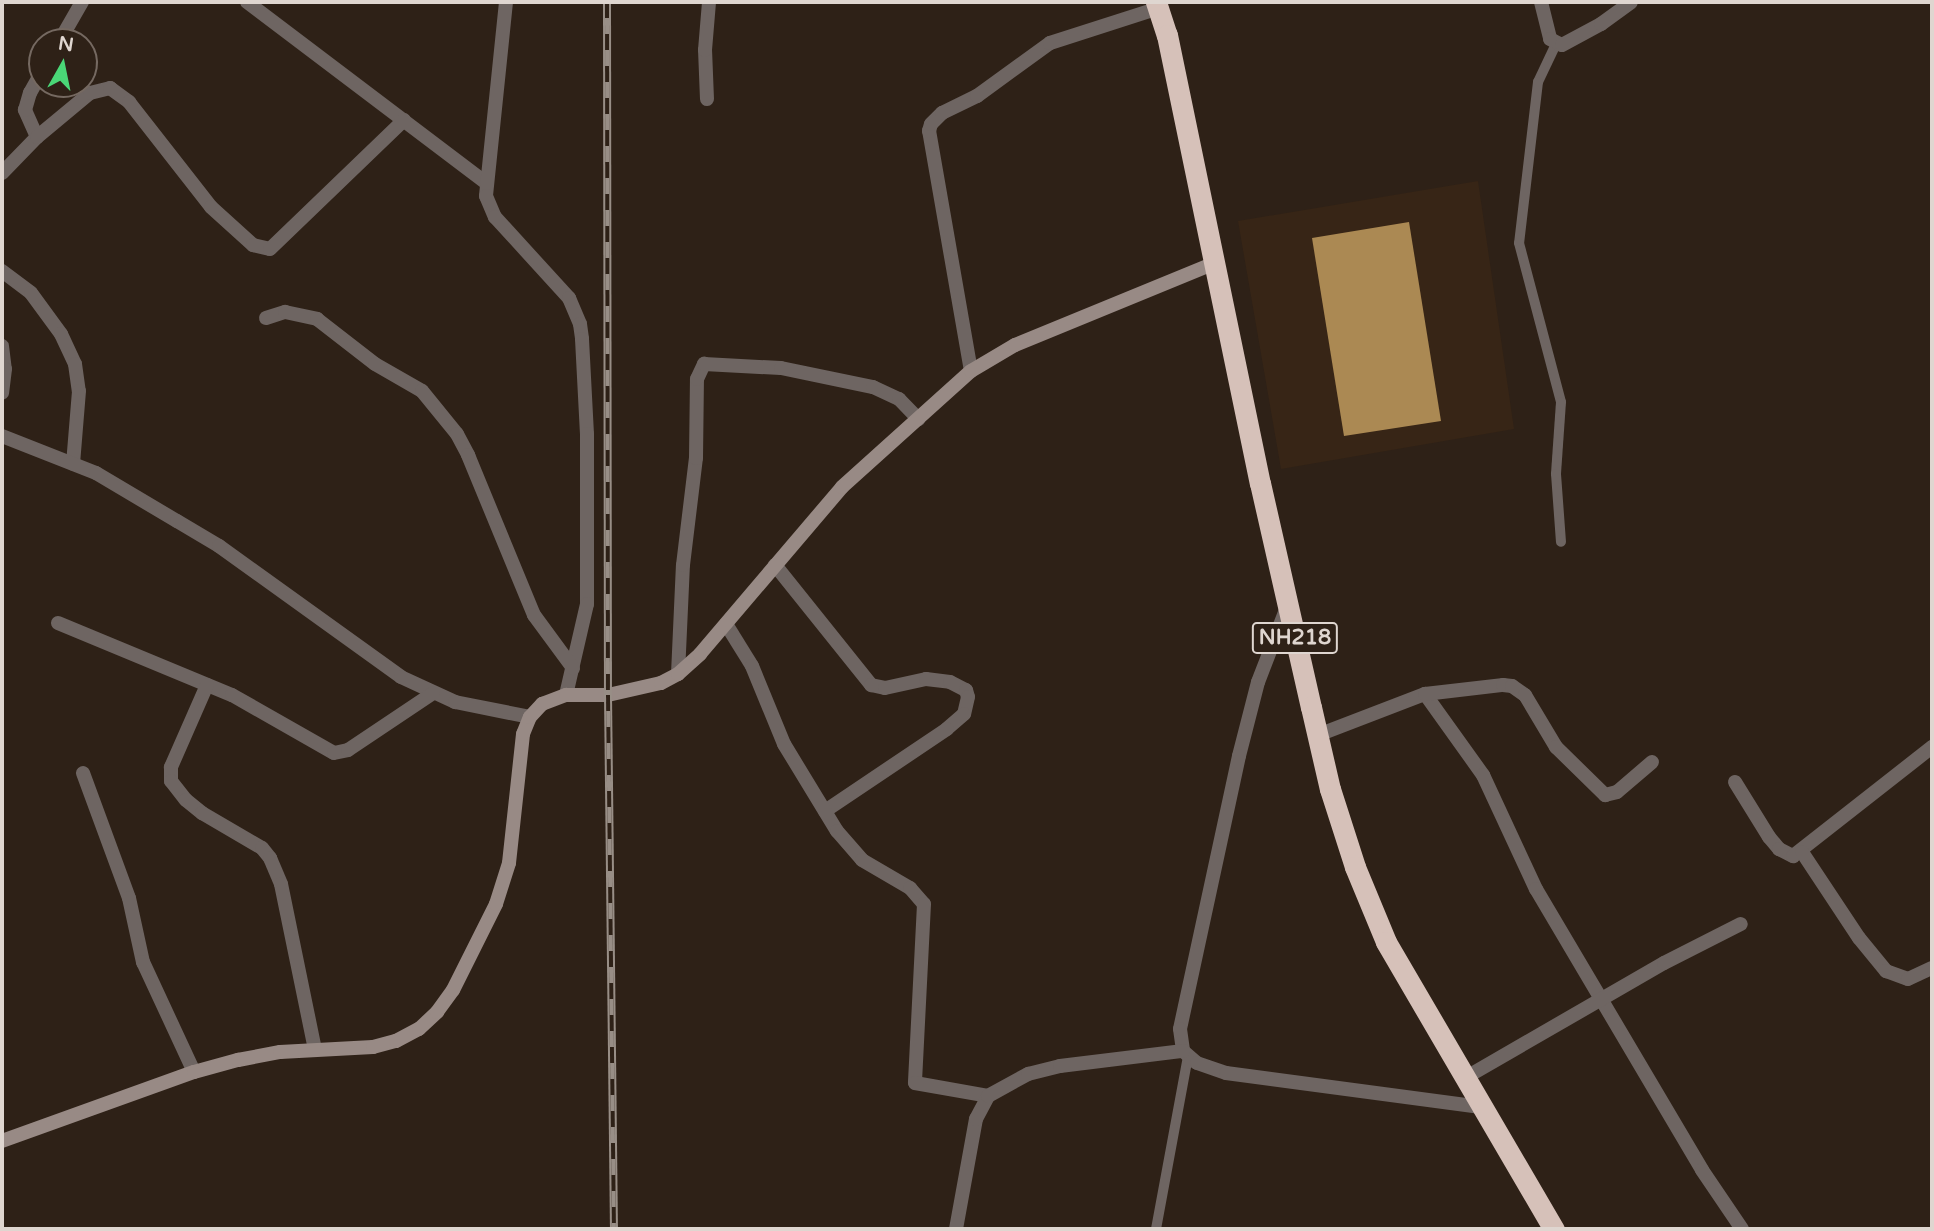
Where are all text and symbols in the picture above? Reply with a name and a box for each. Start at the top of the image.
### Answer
north arrow [28,28,98,98]
text: N [57,32,75,56]
road number: NH218 [1251,620,1339,656]

